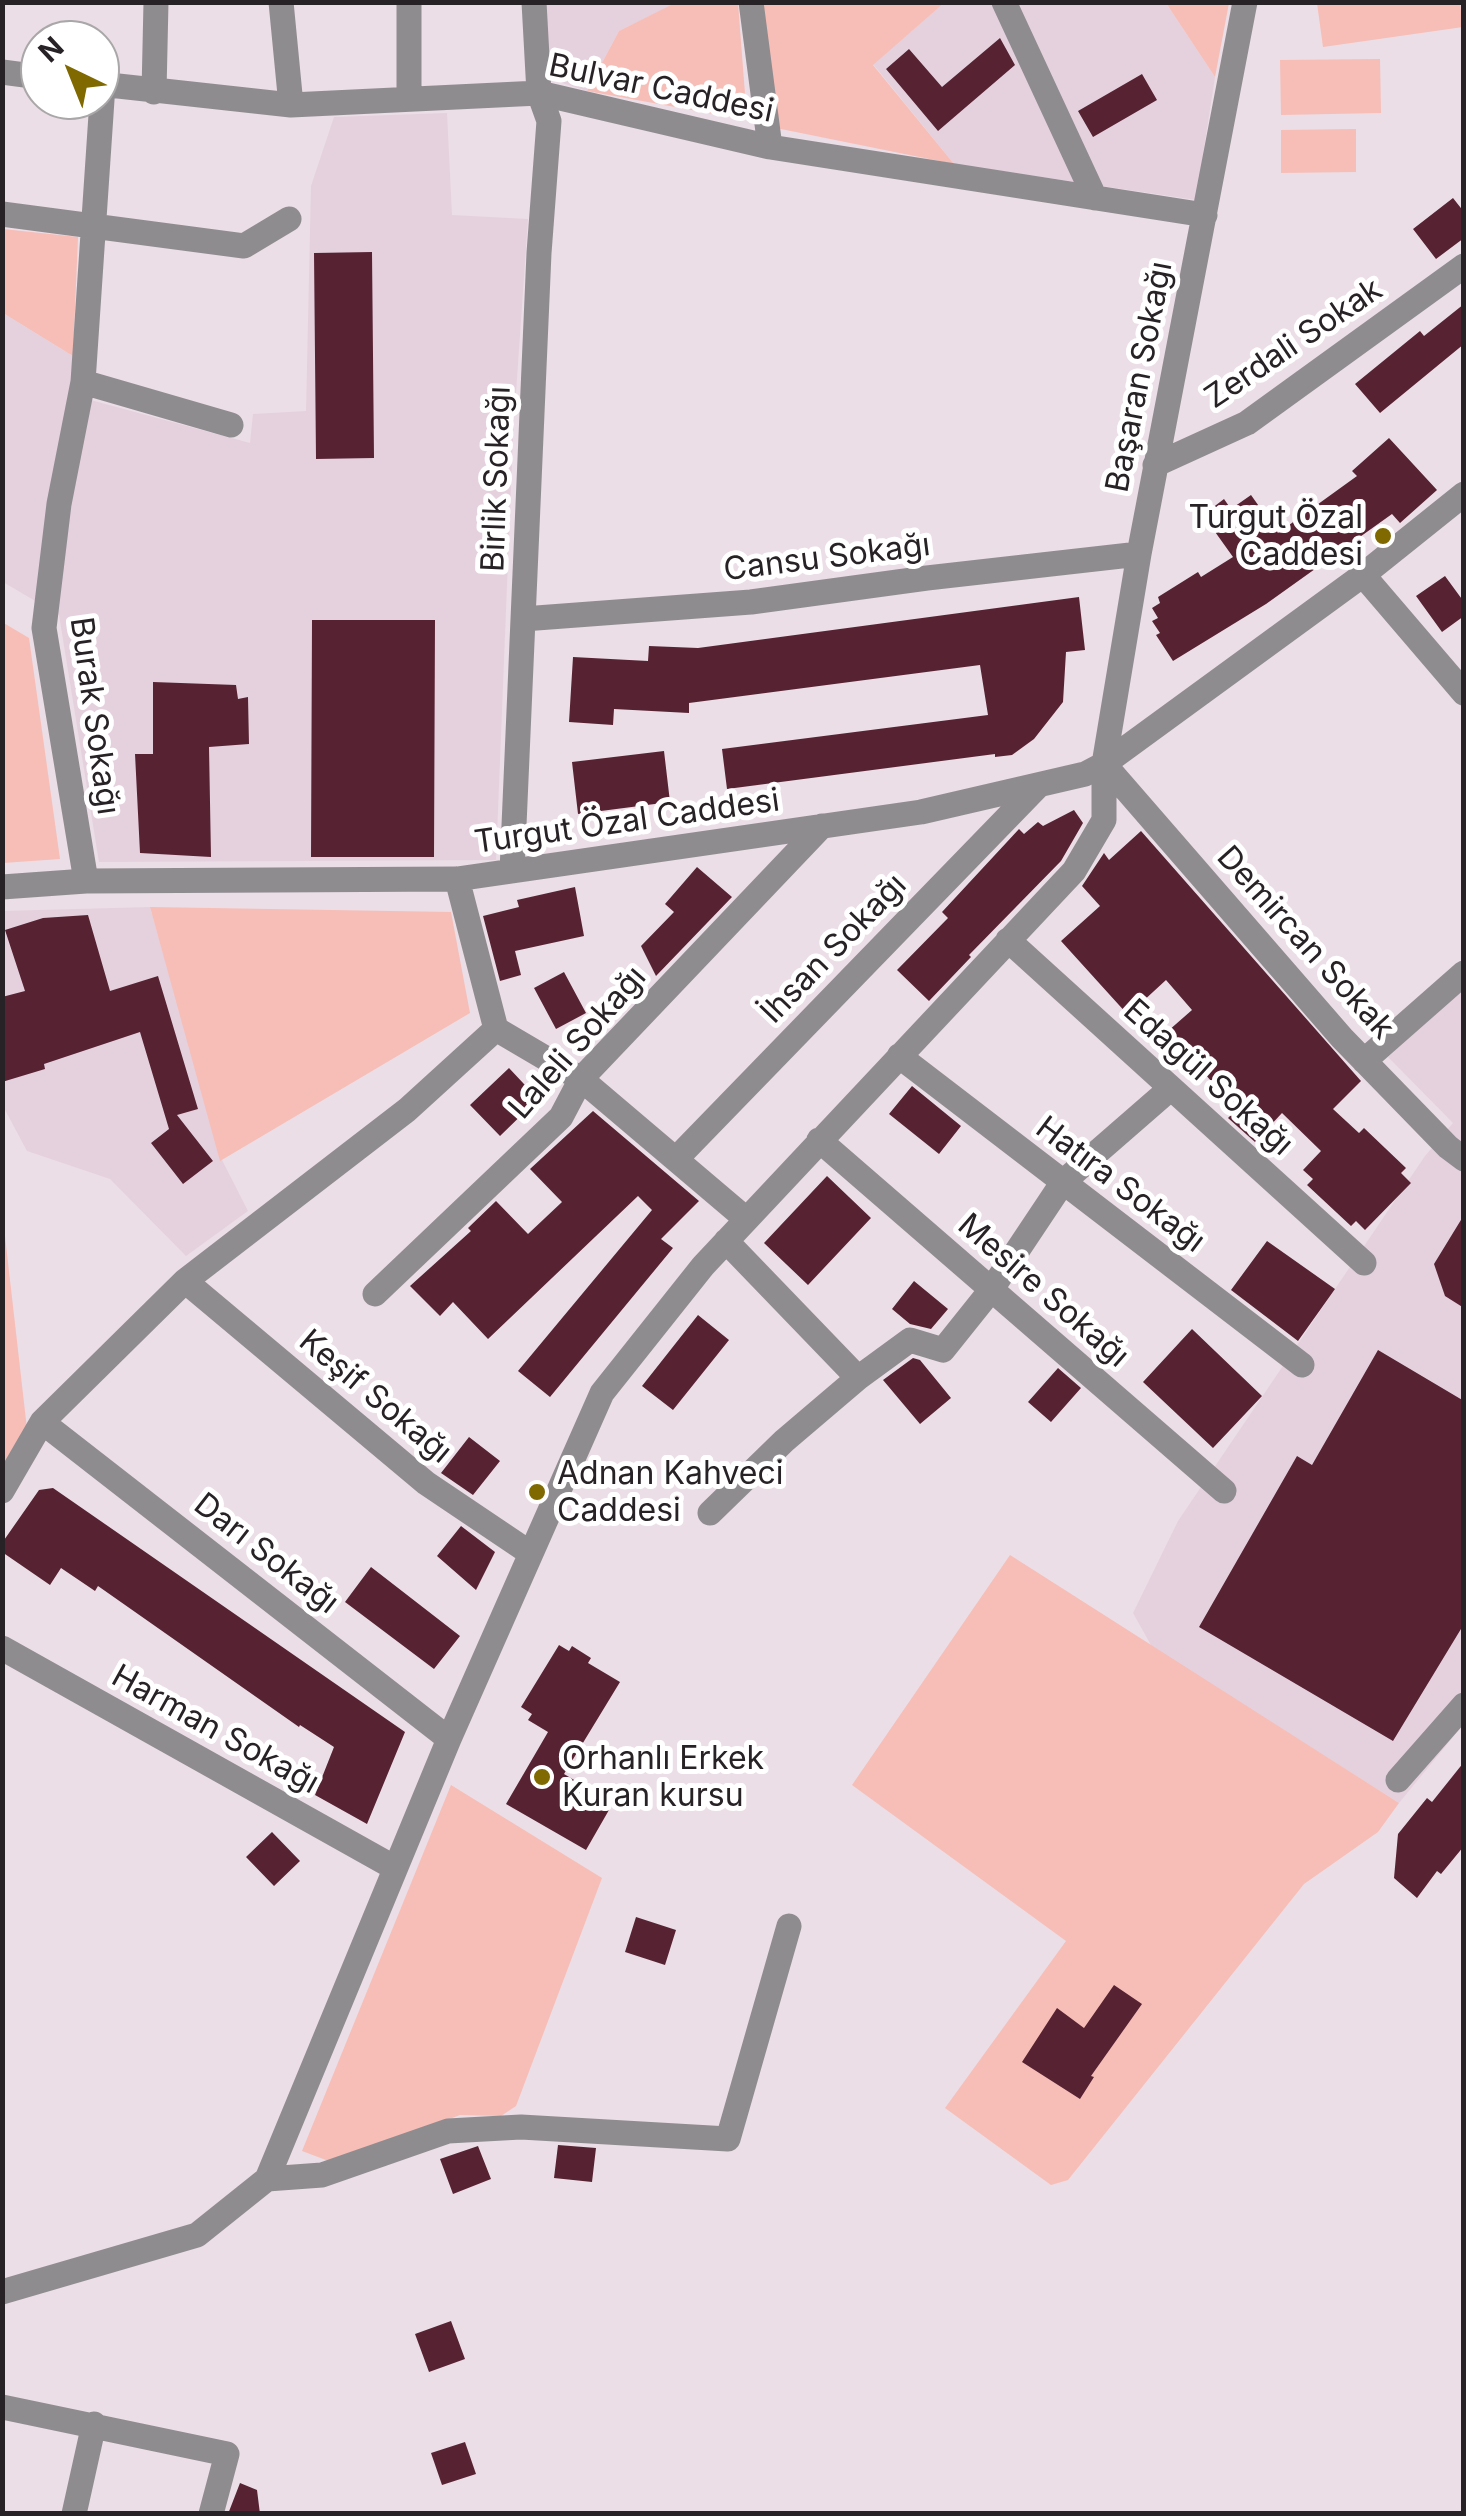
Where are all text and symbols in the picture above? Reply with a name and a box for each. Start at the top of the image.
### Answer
north arrow [20,20,120,120]
text: N [32,30,70,69]
street label: Bulvar Caddesi [545,46,777,132]
street label: Başaran Sokağı [1099,258,1181,496]
street label: Zerdali Sokak [1198,271,1390,417]
street label: Birlik Sokağı [475,385,519,573]
place label: Turgut Özal Caddesi [1188,499,1363,574]
marker: Turgut Özal Caddesi [1372,525,1394,547]
street label: Cansu Sokağı [722,526,932,590]
street label: Burak Sokağı [61,615,127,817]
street label: Turgut Özal Caddesi [472,782,782,862]
street label: Demircan Sokak [1208,839,1402,1047]
street label: İhsan Sokağı [753,866,915,1032]
street label: Laleli Sokağı [501,959,655,1127]
street label: Edagül Sokağı [1115,992,1301,1164]
street label: Hatıra Sokağı [1028,1109,1212,1261]
street label: Mesire Sokağı [950,1206,1136,1376]
street label: Keşif Sokağı [291,1322,459,1472]
place label: Adnan Kahveci Caddesi [557,1455,783,1530]
marker: Adnan Kahveci Caddesi [526,1481,548,1503]
street label: Darı Sokağı [186,1486,346,1622]
street label: Harman Sokağı [105,1657,325,1803]
place label: Orhanlı Erkek Kuran kursu [562,1740,764,1815]
marker: Orhanlı Erkek Kuran kursu [531,1766,553,1788]

